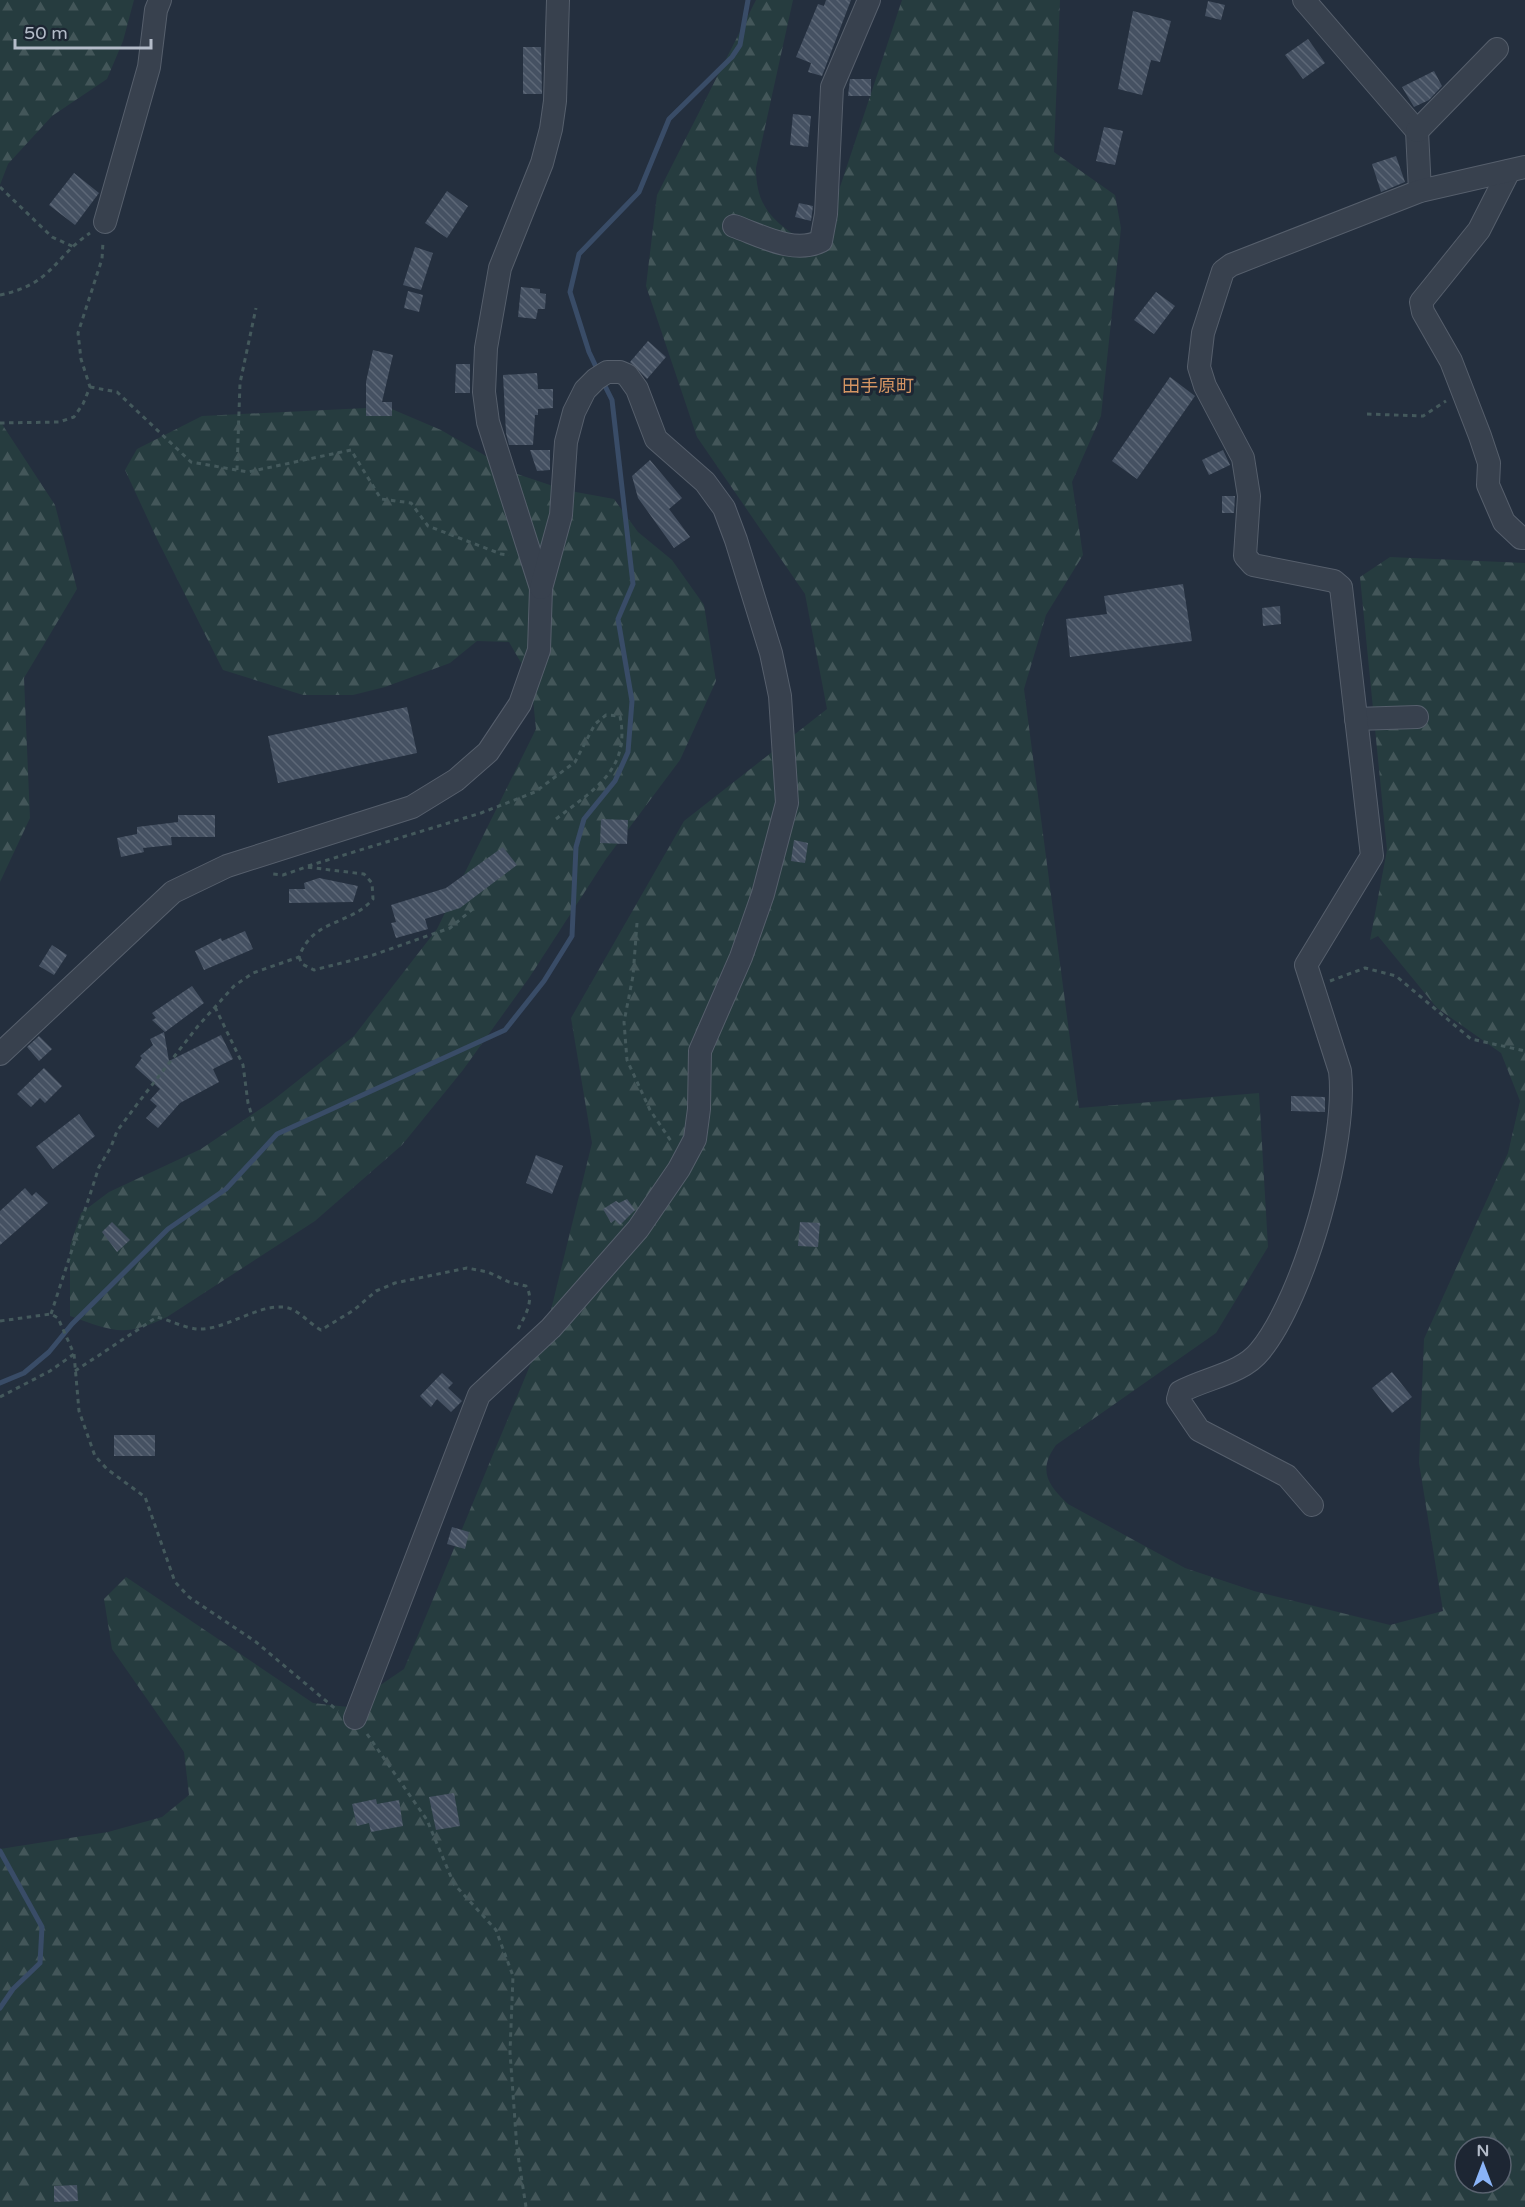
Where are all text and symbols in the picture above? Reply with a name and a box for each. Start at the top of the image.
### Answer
scale bar [15,12,152,50]
text: 50 m [24,22,68,44]
district label: 田手原町 [842,375,914,397]
north arrow [1453,2135,1513,2195]
text: N [1477,2141,1489,2161]

